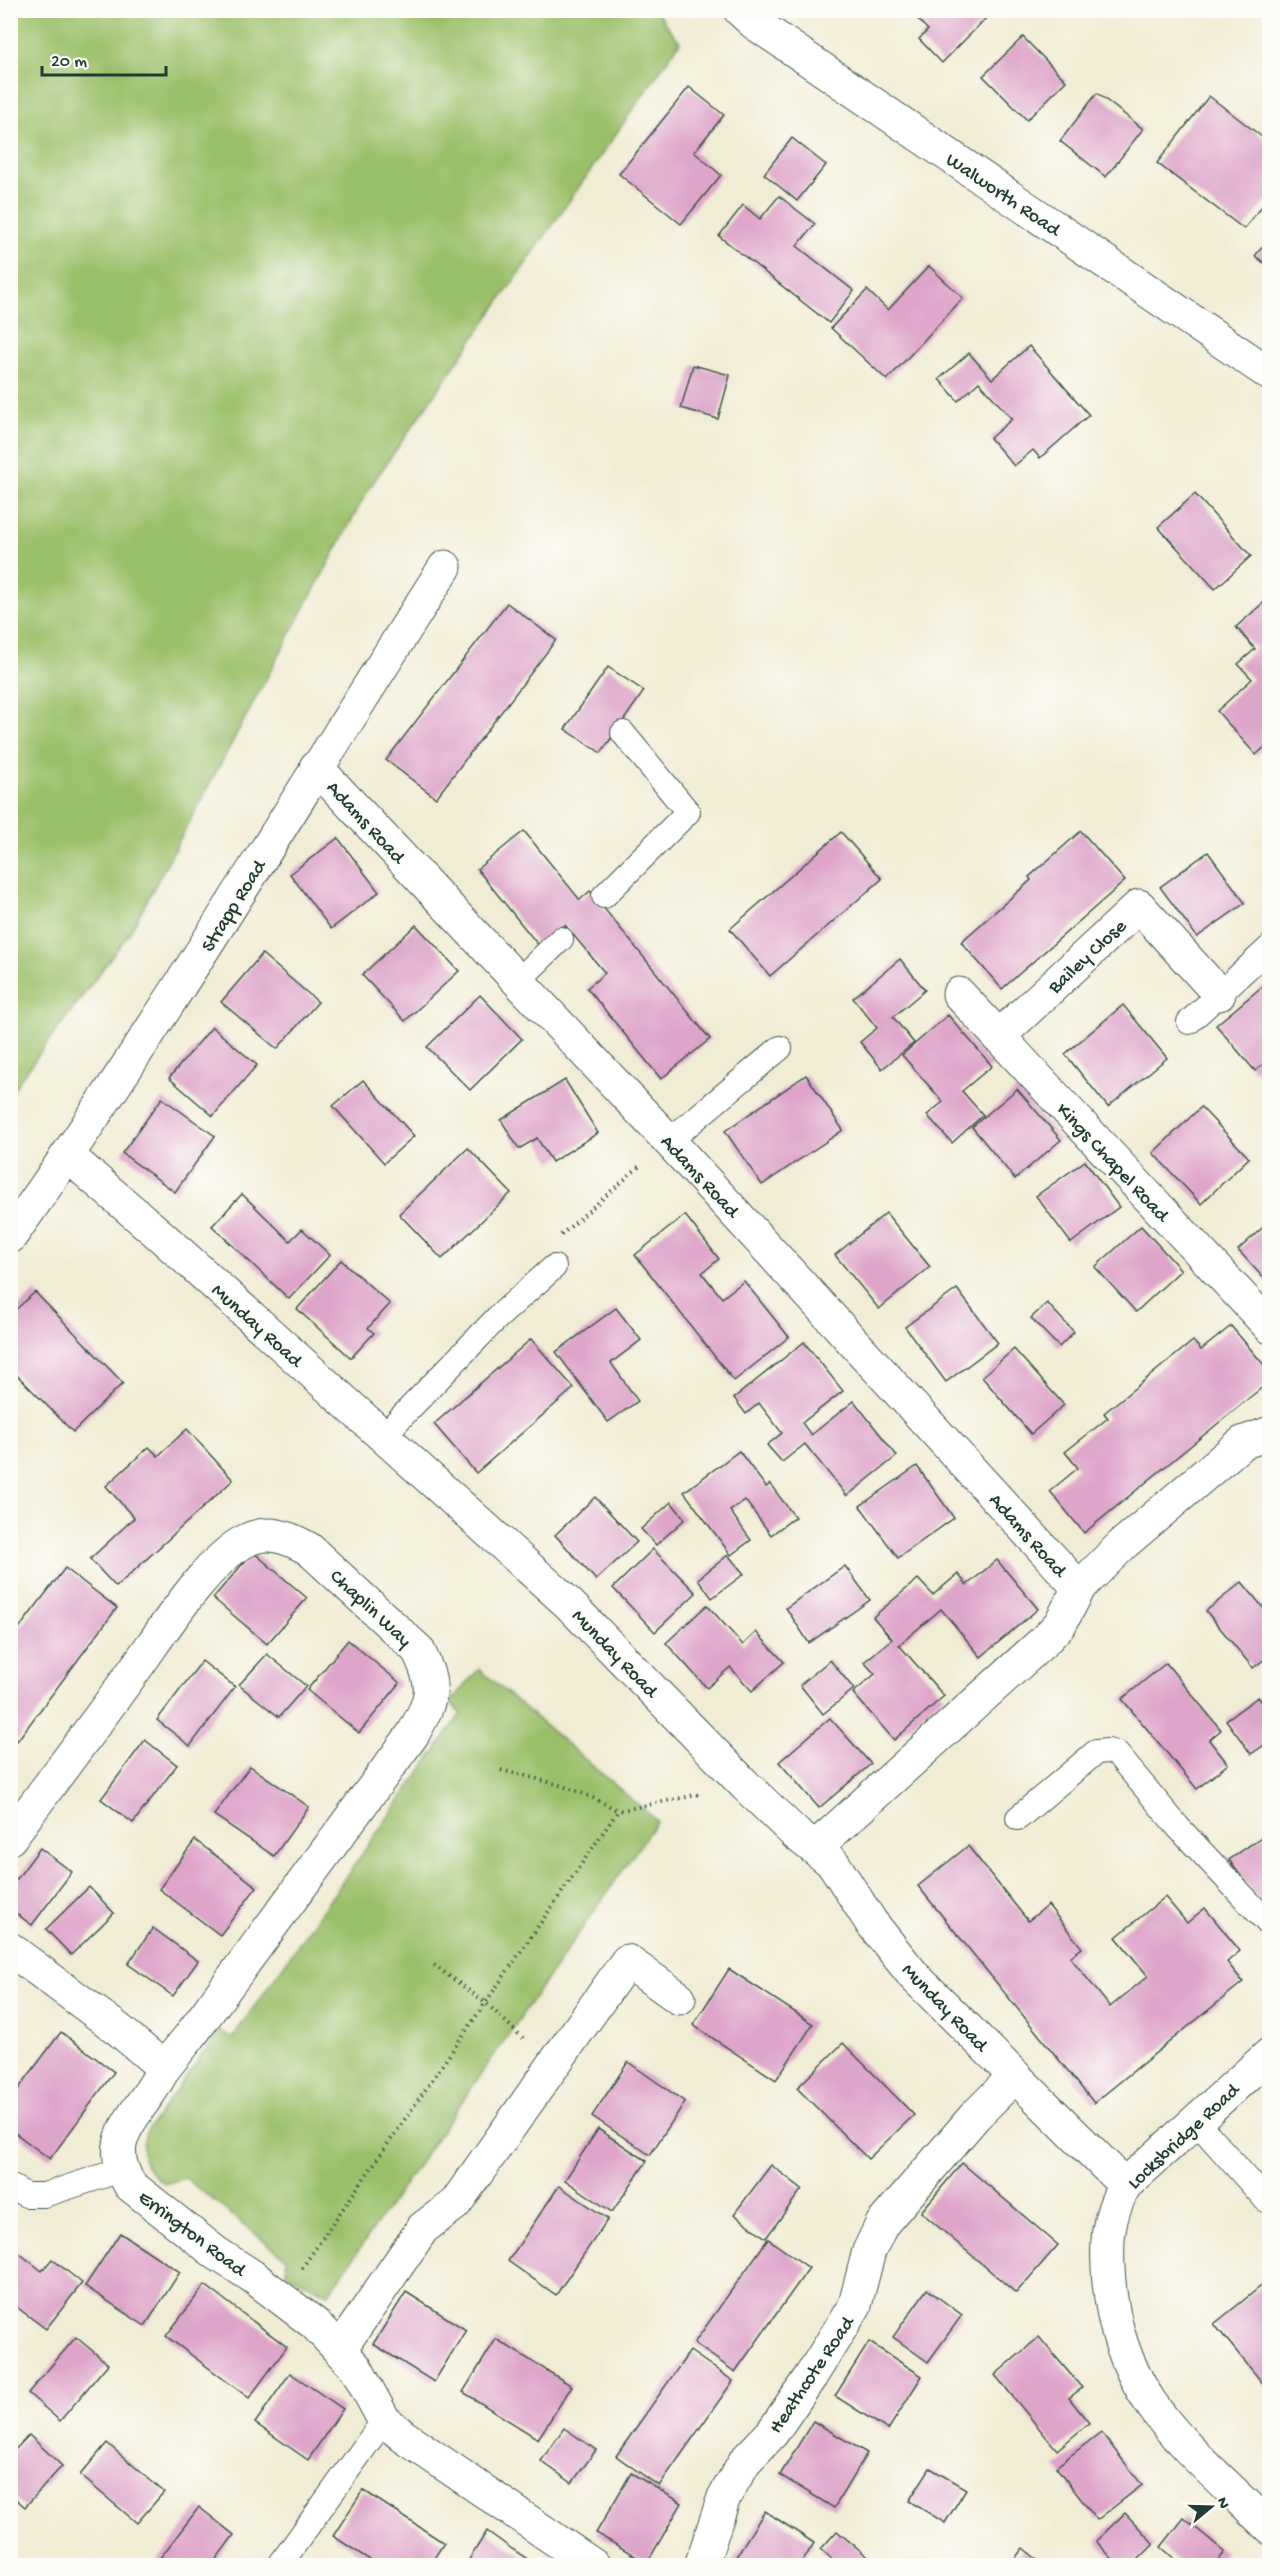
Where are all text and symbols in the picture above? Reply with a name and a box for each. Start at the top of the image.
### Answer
scale bar [42,39,166,77]
text: 20 m [51,52,87,73]
street label: Walworth Road [941,149,1065,244]
street label: Adams Road [320,777,410,871]
street label: Strapp Road [198,855,273,957]
street label: Bailey Close [1044,915,1133,1000]
street label: Kings Chapel Road [1051,1099,1174,1229]
street label: Adams Road [654,1131,744,1225]
street label: Munday Road [206,1280,307,1375]
street label: Adams Road [983,1490,1071,1585]
street label: Chaplin Way [324,1566,415,1653]
street label: Munday Road [566,1605,663,1705]
street label: Munday Road [896,1959,993,2059]
street label: Locksbridge Road [1124,2078,1247,2195]
street label: Errington Road [133,2187,251,2284]
street label: Heathcote Road [765,2311,862,2439]
north arrow [1181,2477,1241,2537]
text: N [1211,2495,1233,2512]

